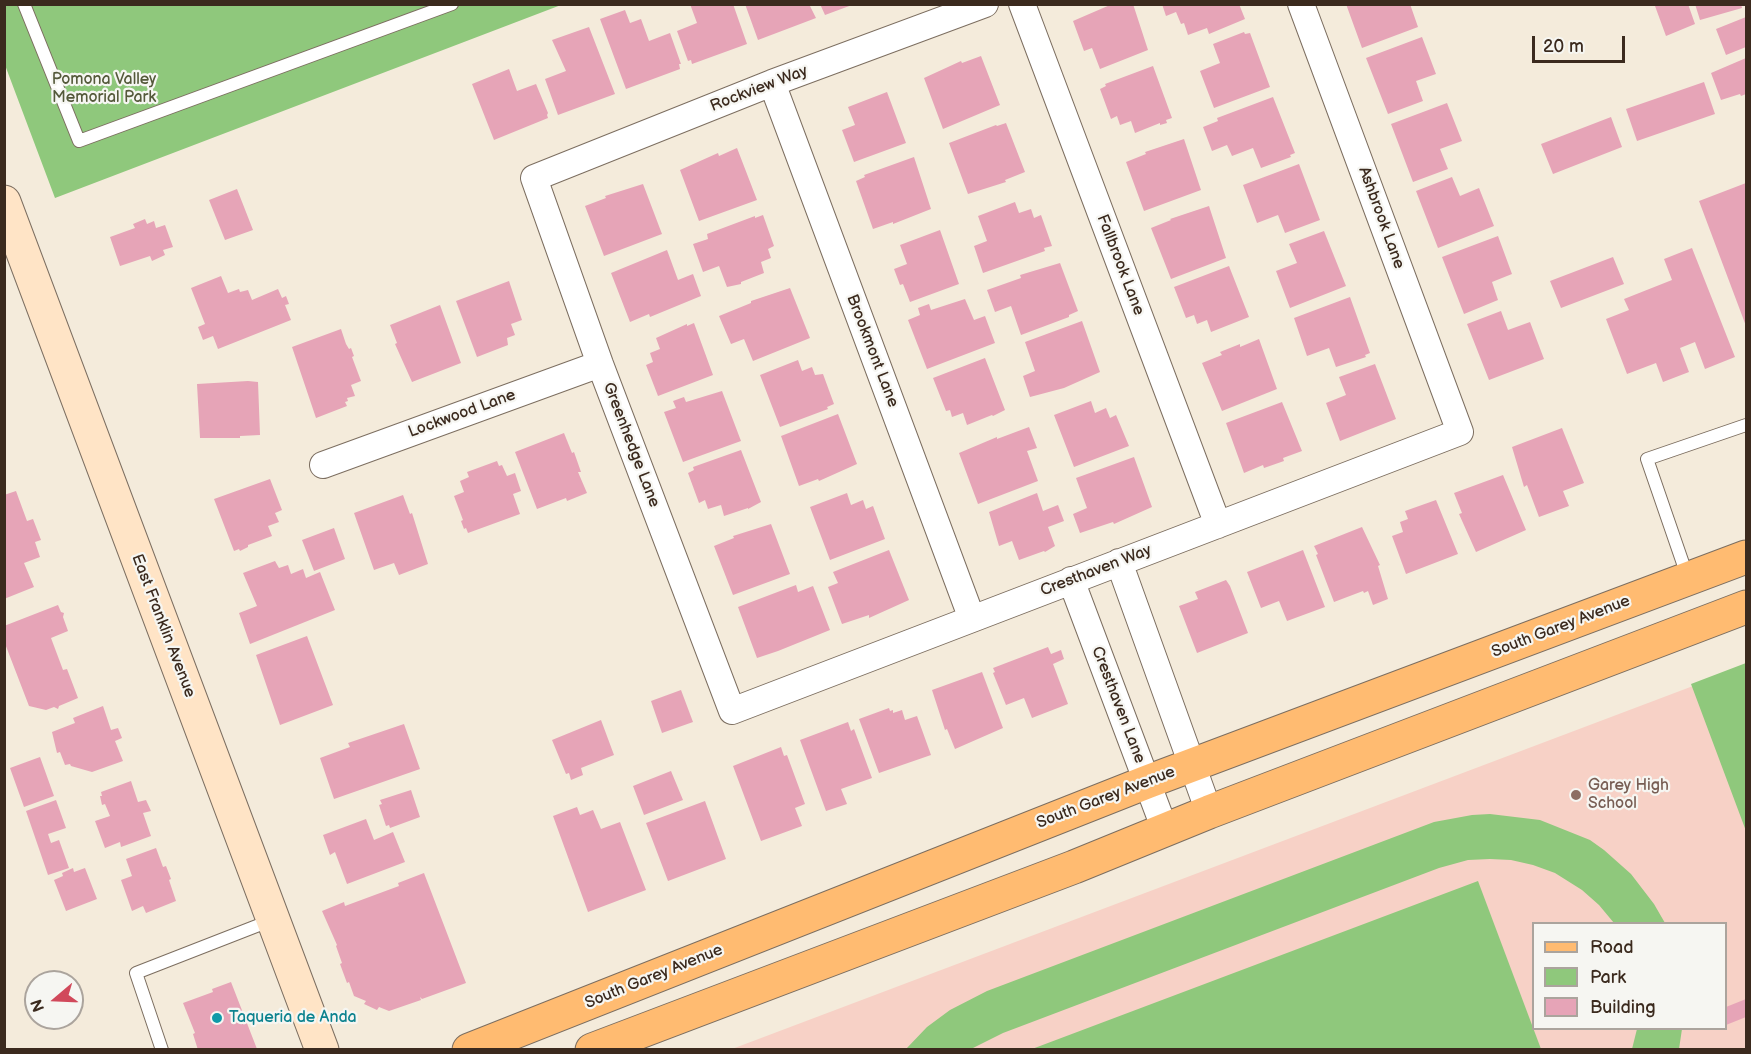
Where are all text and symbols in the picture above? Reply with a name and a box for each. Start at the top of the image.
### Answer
scale bar [1535,24,1628,62]
text: 20 m [1543,36,1584,57]
street label: Rockview Way [708,62,810,116]
park label: Pomona Valley Memorial Park [52,70,156,108]
street label: Ashbrook Lane [1354,164,1408,272]
street label: Fallbrook Lane [1092,212,1148,318]
street label: Brookmont Lane [842,292,902,410]
street label: Greenhedge Lane [598,380,664,510]
street label: Lockwood Lane [406,386,518,442]
street label: Cresthaven Way [1038,541,1154,601]
street label: East Franklin Avenue [127,552,199,700]
street label: South Garey Avenue [1489,592,1633,662]
street label: Cresthaven Lane [1087,644,1149,766]
street label: South Garey Avenue [1034,763,1178,833]
place label: Garey High School [1588,776,1669,814]
marker: Garey High School [1569,788,1583,802]
legend [1532,922,1727,1030]
text: Road [1590,937,1634,958]
street label: South Garey Avenue [582,941,726,1013]
text: Park [1590,967,1626,988]
north arrow [24,970,84,1030]
text: N [27,997,49,1014]
text: Building [1590,997,1656,1018]
place label: Taqueria de Anda [229,1008,357,1028]
marker: Taqueria de Anda [210,1011,224,1025]

